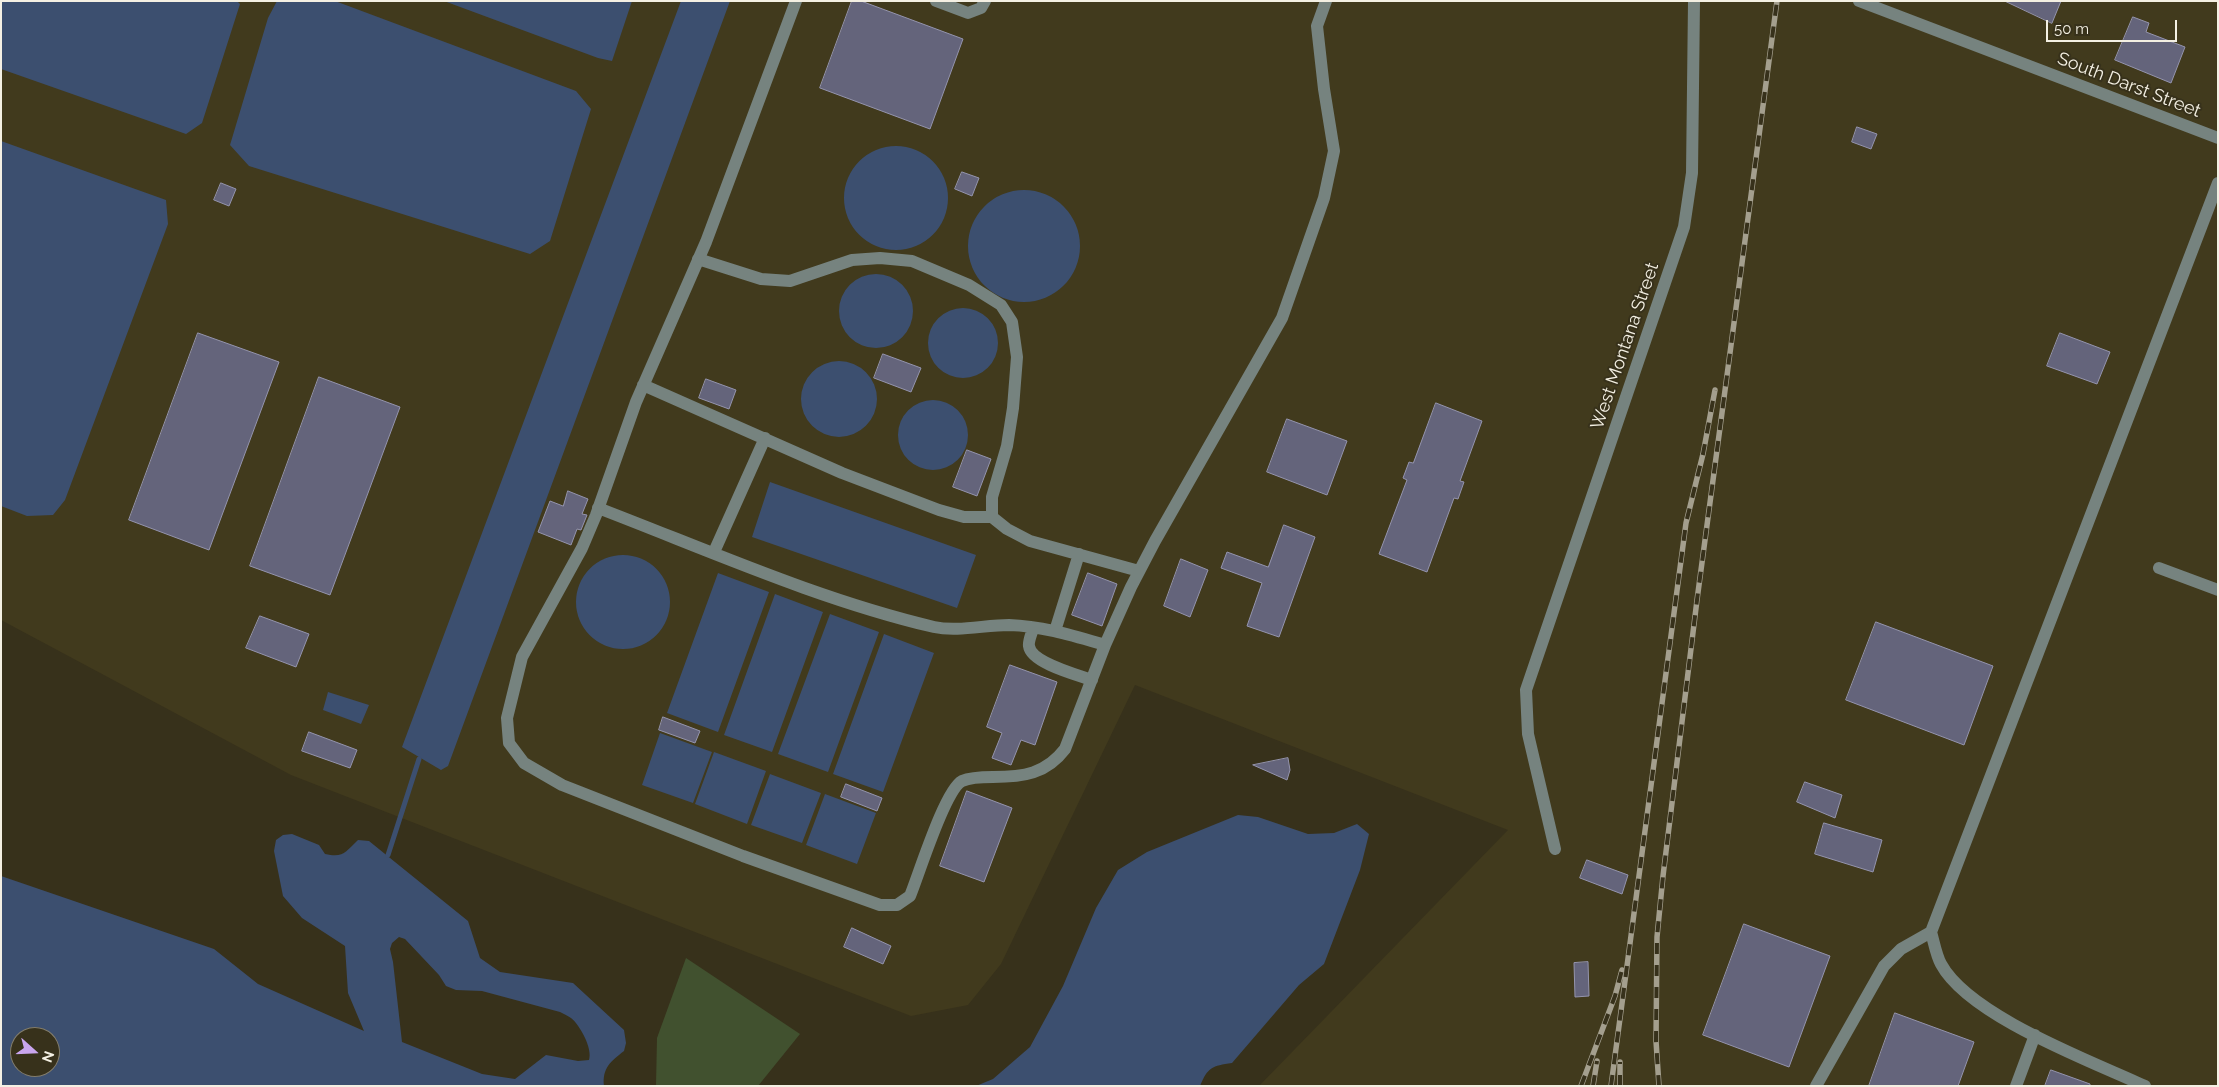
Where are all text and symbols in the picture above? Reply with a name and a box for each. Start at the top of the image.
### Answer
scale bar [2049,10,2180,42]
text: 50 m [2054,20,2089,38]
street label: South Darst Street [2054,48,2204,122]
street label: West Montana Street [1586,260,1664,432]
north arrow [10,1027,60,1077]
text: N [39,1049,58,1065]

